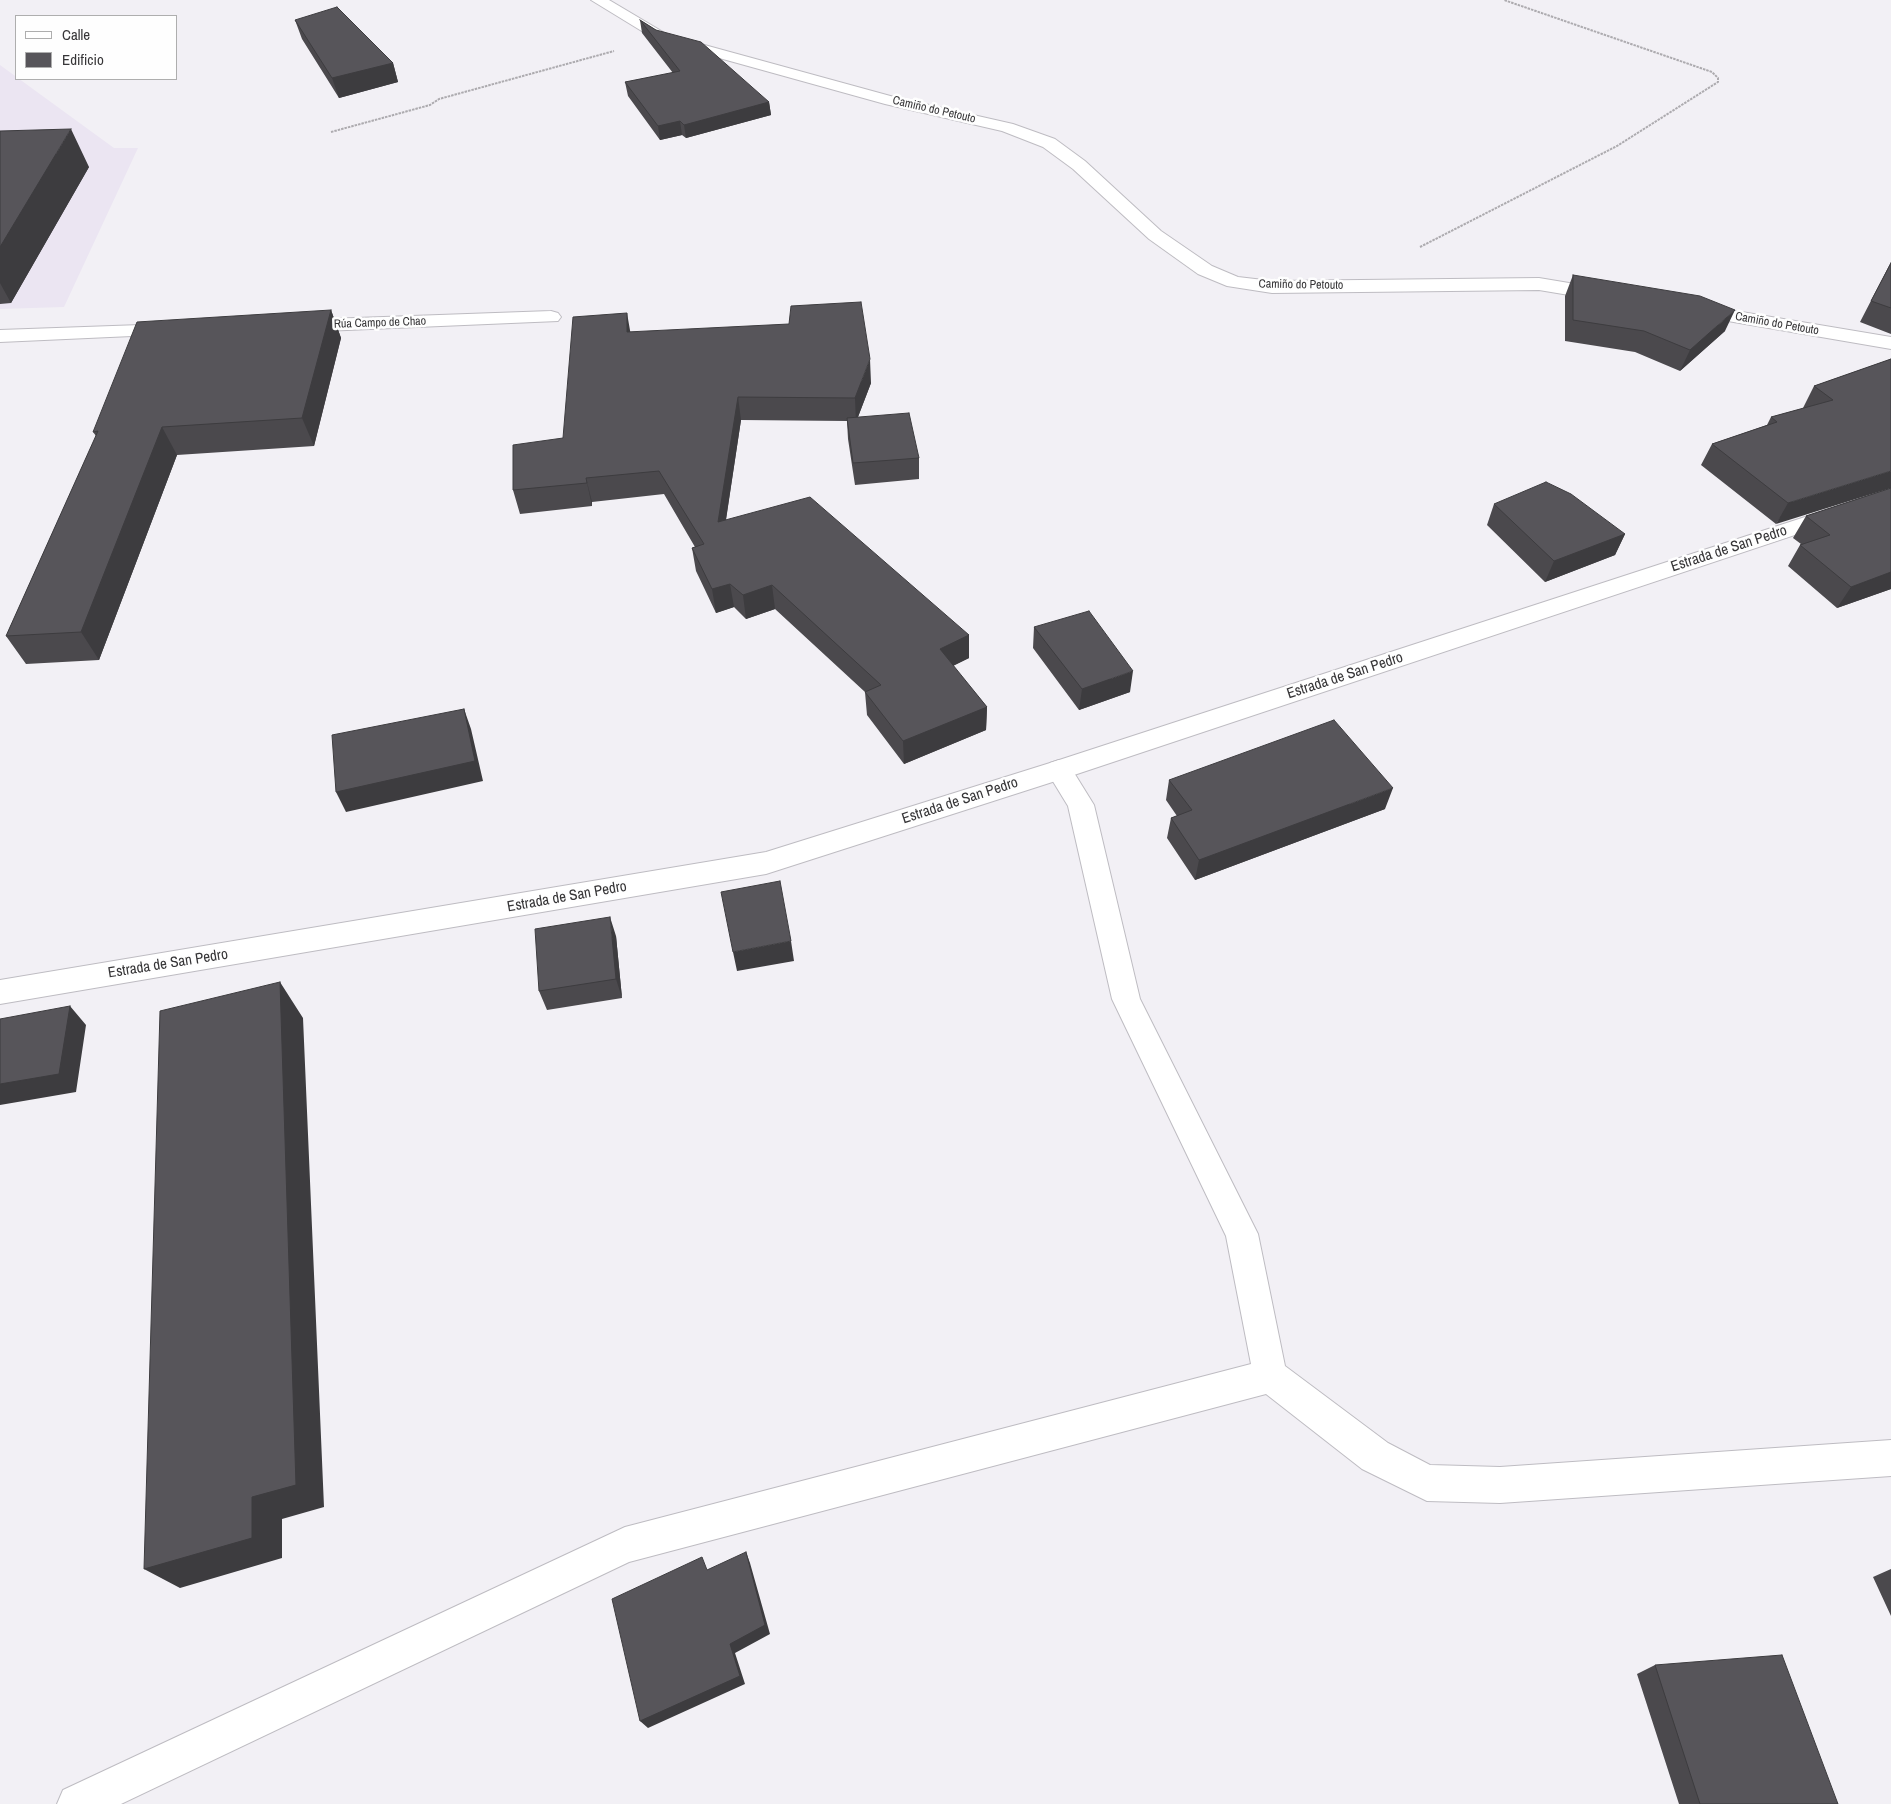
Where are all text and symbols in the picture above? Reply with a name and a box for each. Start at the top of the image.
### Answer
legend [15,15,178,80]
text: Calle [62,24,90,45]
text: Edificio [62,49,104,70]
street label: Camiño do Petouto [891,93,977,127]
street label: Camiño do Petouto [1258,277,1344,293]
street label: Camiño do Petouto [1734,310,1820,338]
street label: Rúa Campo de Chao [334,314,426,332]
street label: Estrada de San Pedro [1669,522,1789,576]
street label: Estrada de San Pedro [1285,649,1405,703]
street label: Estrada de San Pedro [900,774,1020,828]
street label: Estrada de San Pedro [506,878,628,916]
street label: Estrada de San Pedro [107,946,229,982]

